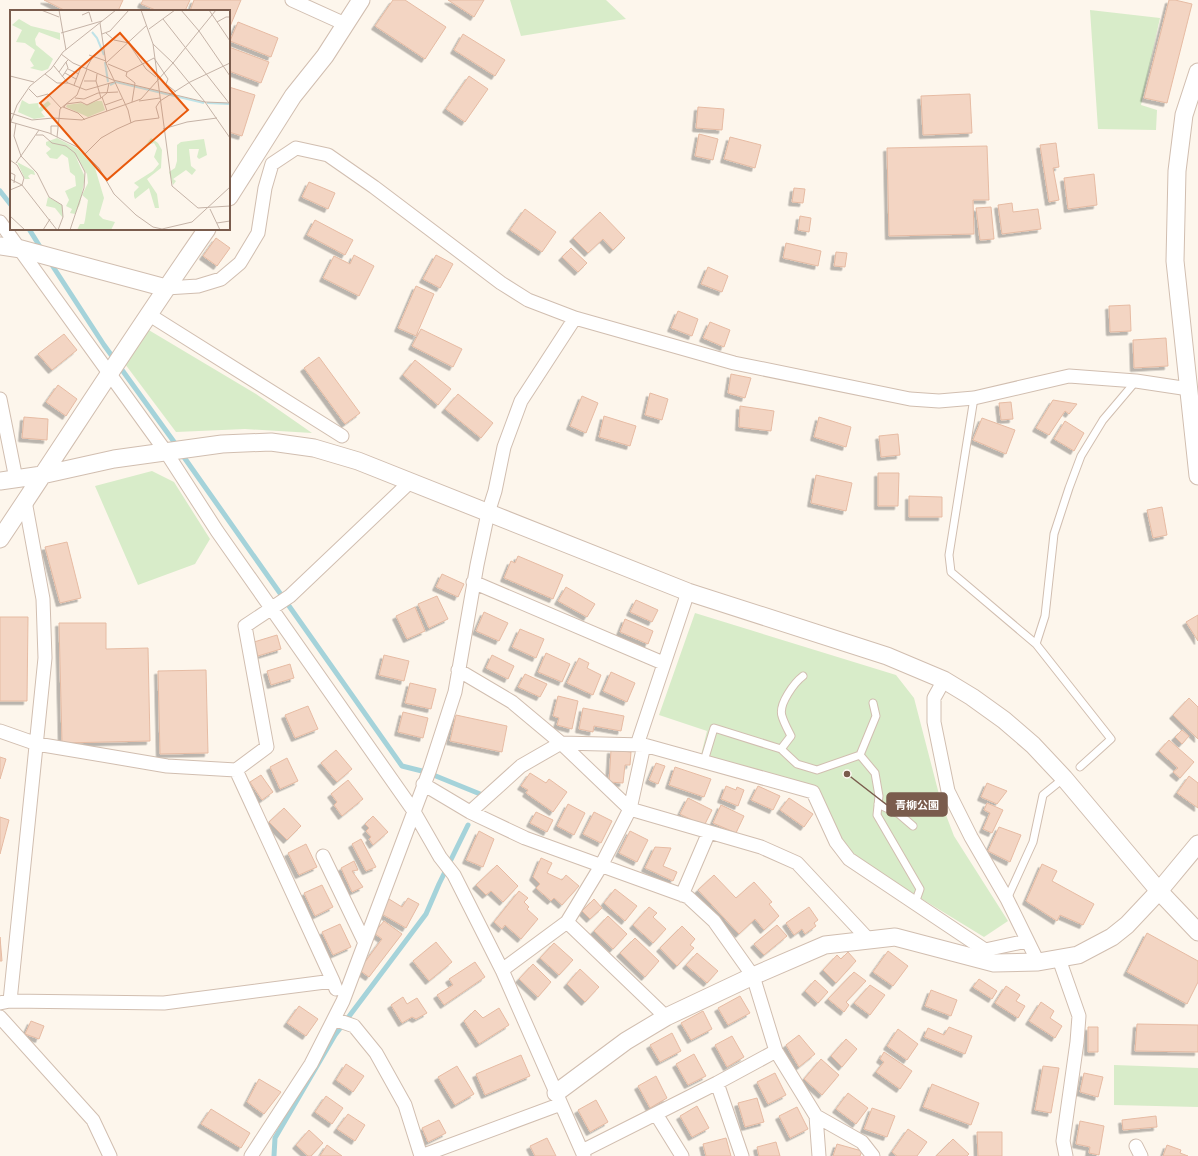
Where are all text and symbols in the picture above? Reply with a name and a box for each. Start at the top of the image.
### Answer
inset map [10,10,230,230]
callout: 青柳公園 [887,793,947,816]
text: 青柳公園 [895,799,939,812]

